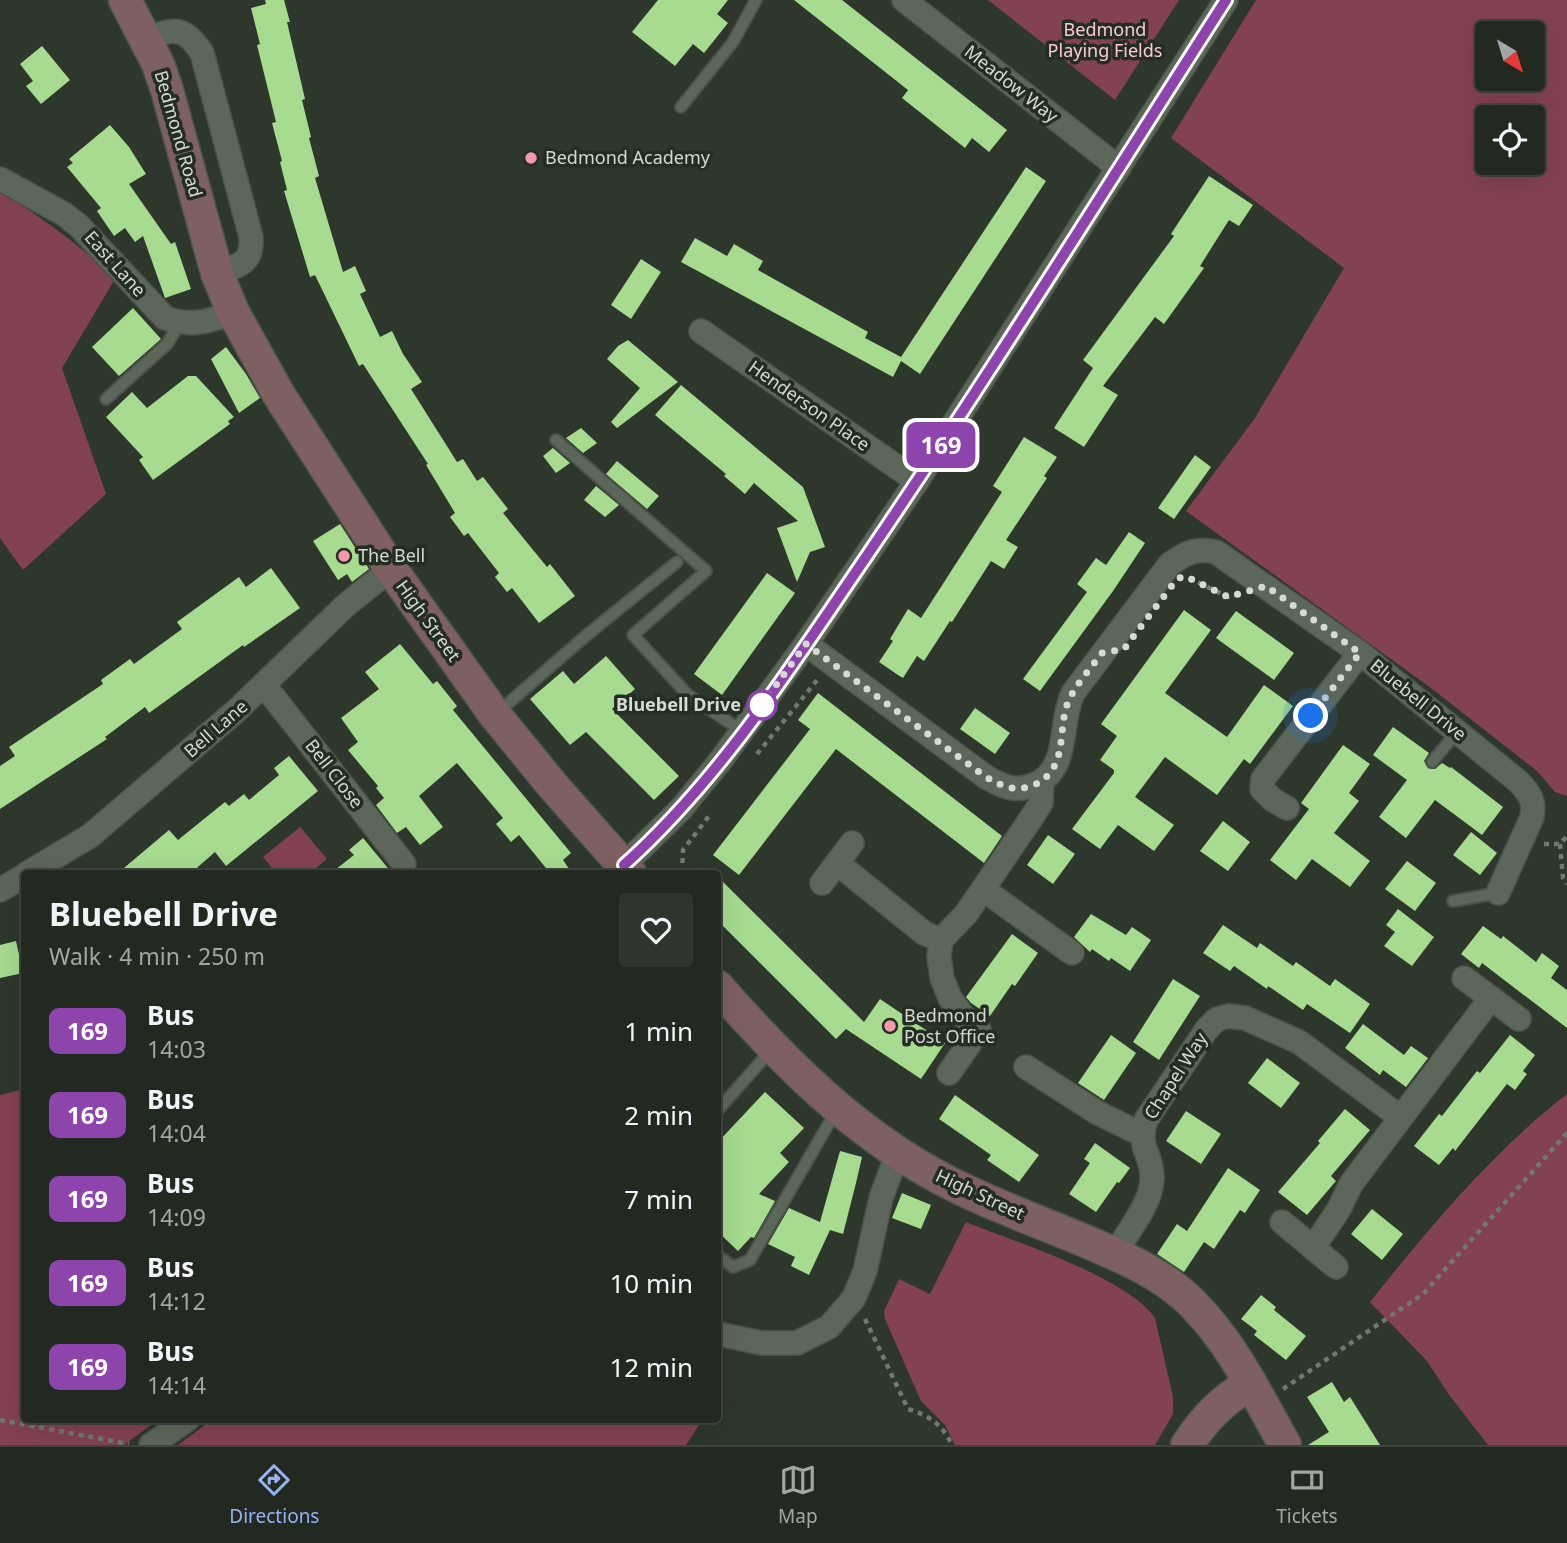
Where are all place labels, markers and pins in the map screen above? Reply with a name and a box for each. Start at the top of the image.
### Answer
place label: Bedmond Academy [545,145,711,169]
marker: Bedmond Academy [523,150,539,166]
place label: The Bell [358,543,425,567]
marker: The Bell [336,548,352,564]
marker: Bluebell Drive [747,690,777,720]
place label: Bluebell Drive [616,692,741,716]
place label: Bedmond Post Office [904,1003,995,1048]
marker: Bedmond Post Office [882,1018,898,1034]

